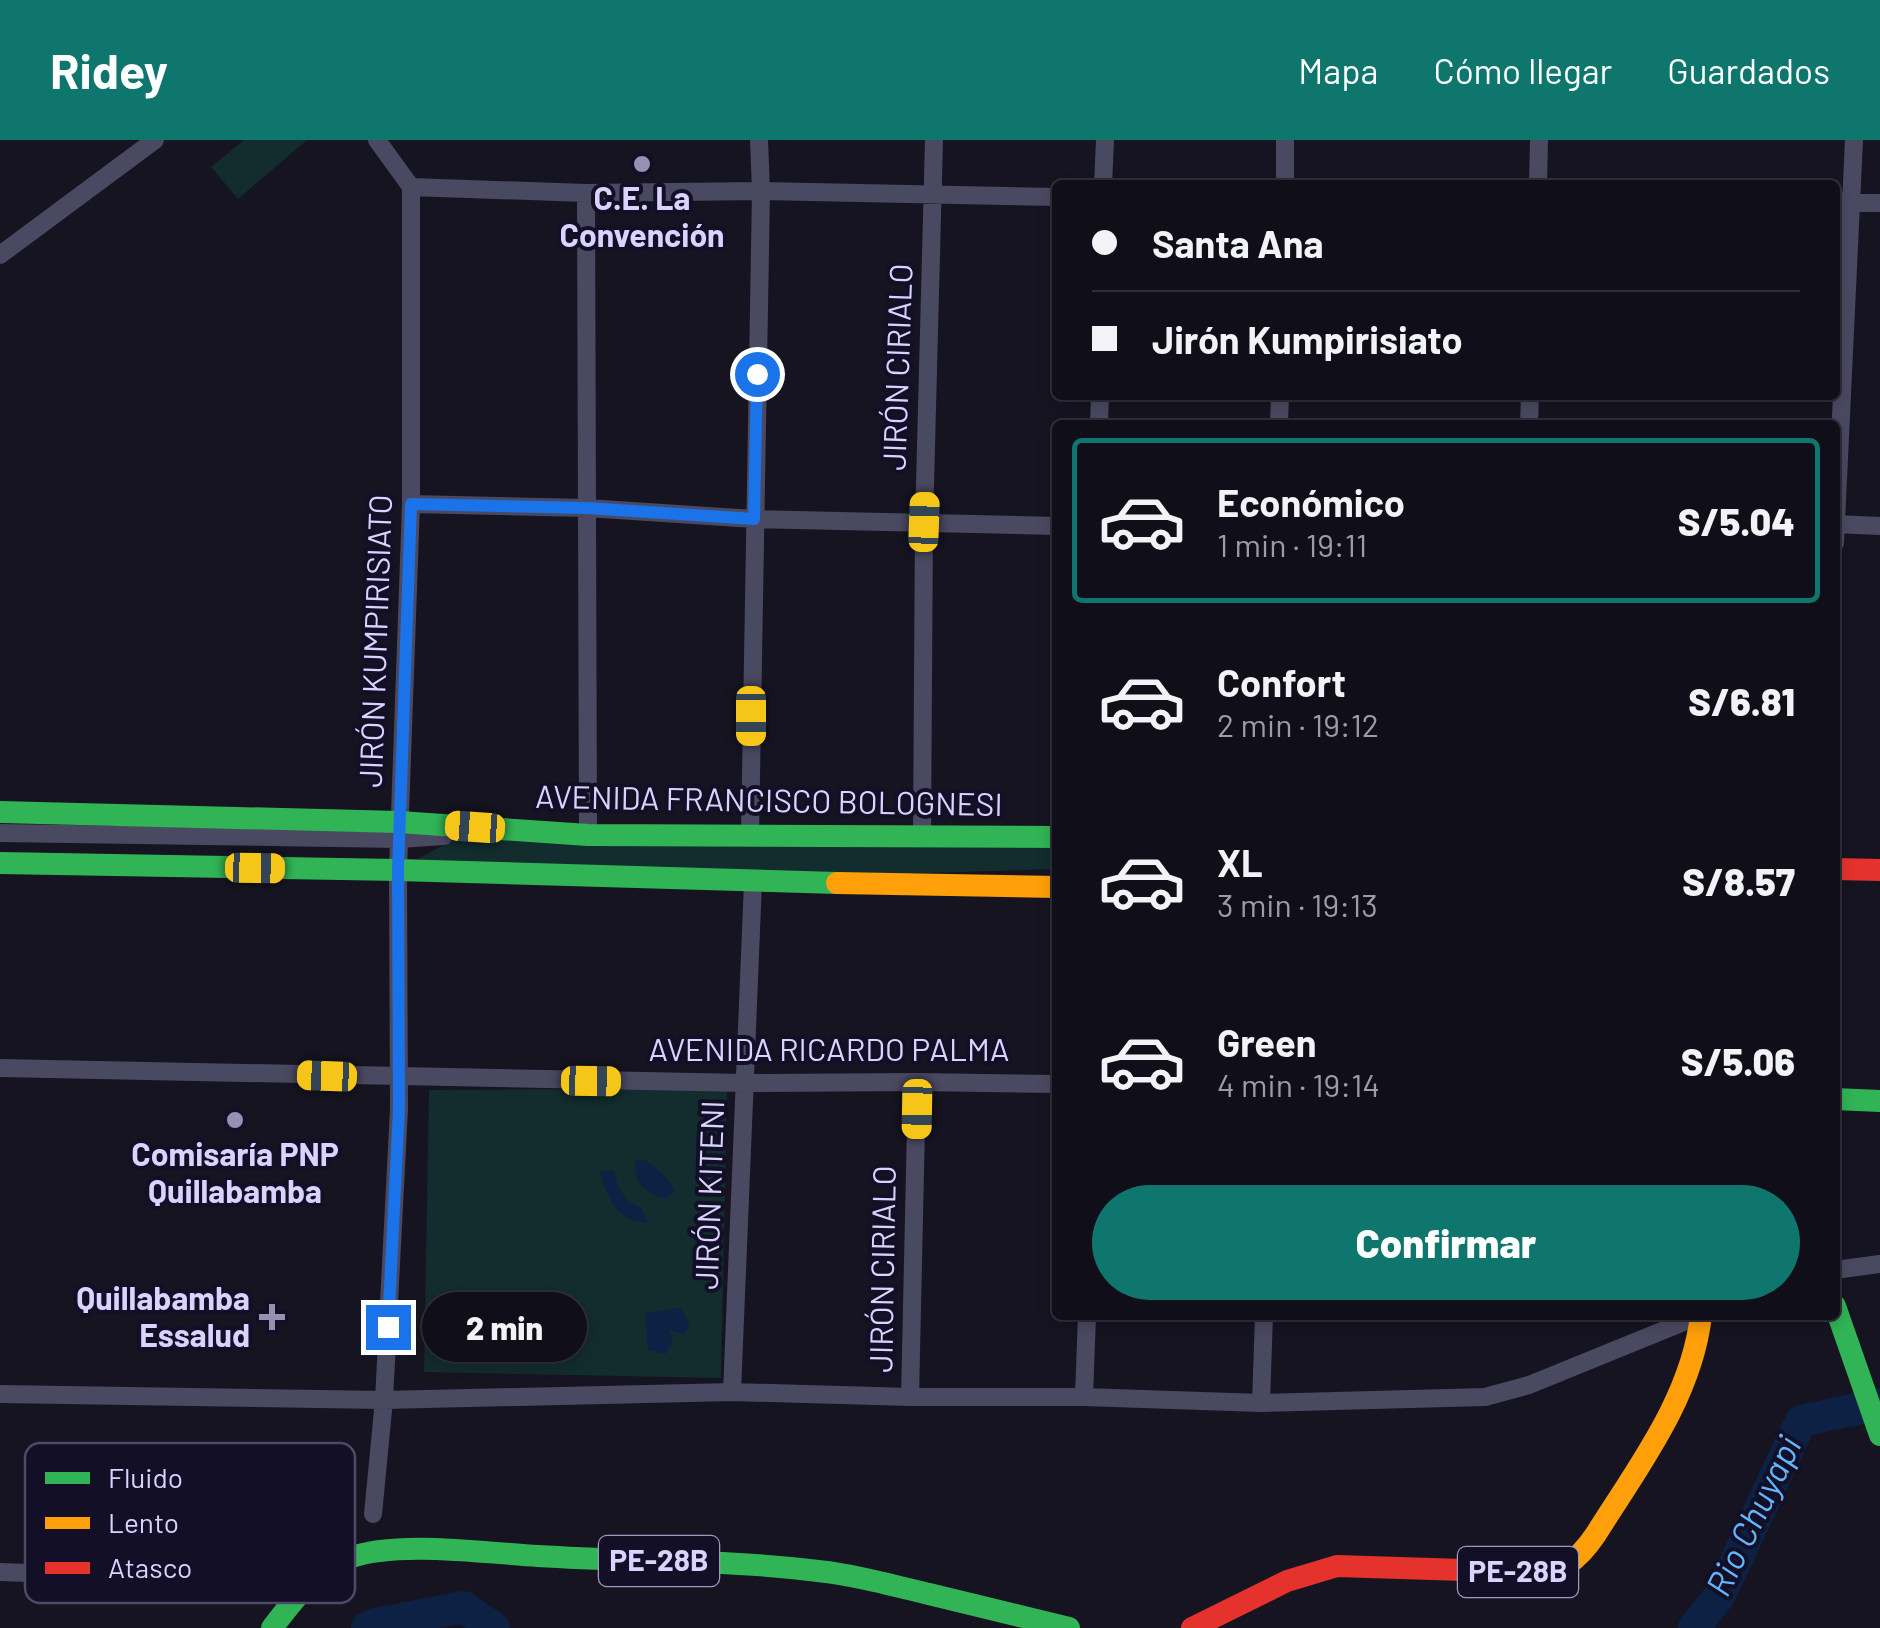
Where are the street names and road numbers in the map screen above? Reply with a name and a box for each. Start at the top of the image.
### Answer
street label: JIRÓN CIRIALO [873,263,919,471]
street label: JIRÓN KUMPIRISIATO [350,494,398,788]
street label: AVENIDA FRANCISCO BOLOGNESI [535,776,1003,822]
street label: AVENIDA RICARDO PALMA [649,1029,1009,1067]
street label: JIRÓN KITENI [686,1100,730,1290]
street label: JIRÓN CIRIALO [860,1165,902,1373]
road number: PE-28B [599,1536,719,1586]
road number: PE-28B [1458,1547,1578,1597]

